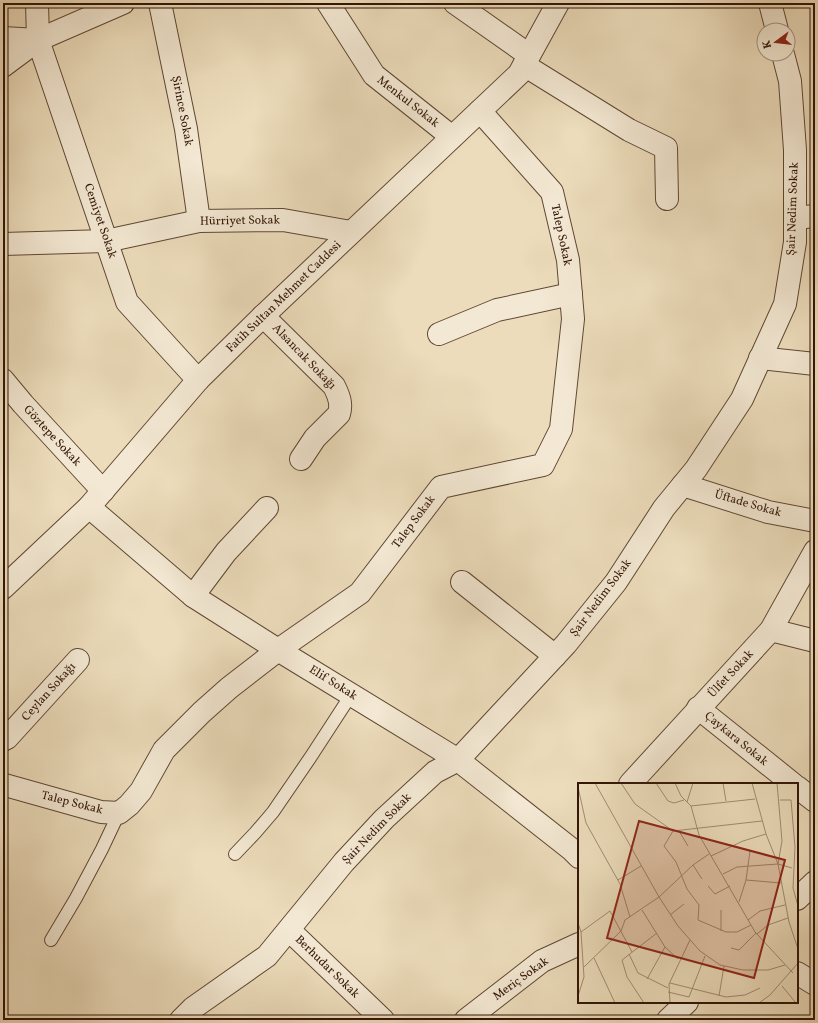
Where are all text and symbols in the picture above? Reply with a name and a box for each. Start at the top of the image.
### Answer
north arrow [756,22,796,62]
text: K [760,38,776,50]
street label: Menkul Sokak [374,73,443,132]
street label: Şirince Sokak [167,74,197,148]
street label: Şair Nedim Sokak [783,162,803,256]
street label: Cemiyet Sokak [80,181,120,261]
street label: Talep Sokak [547,203,575,268]
street label: Hürriyet Sokak [200,212,281,230]
street label: Fatih Sultan Mehmet Caddesi [223,237,345,356]
street label: Alsancak Sokağı [268,321,340,394]
street label: Göztepe Sokak [20,402,85,470]
street label: Üftade Sokak [713,486,784,521]
street label: Talep Sokak [389,492,440,552]
street label: Şair Nedim Sokak [566,555,636,640]
street label: Ülfet Sokak [704,646,758,701]
street label: Ceylan Sokağı [18,659,80,725]
street label: Elif Sokak [306,662,361,704]
street label: Çaykara Sokak [701,708,772,770]
inset map [578,783,798,1003]
street label: Talep Sokak [40,788,105,818]
street label: Şair Nedim Sokak [339,789,416,868]
street label: Berhudar Sokak [291,932,363,1002]
street label: Meriç Sokak [490,953,552,1005]

